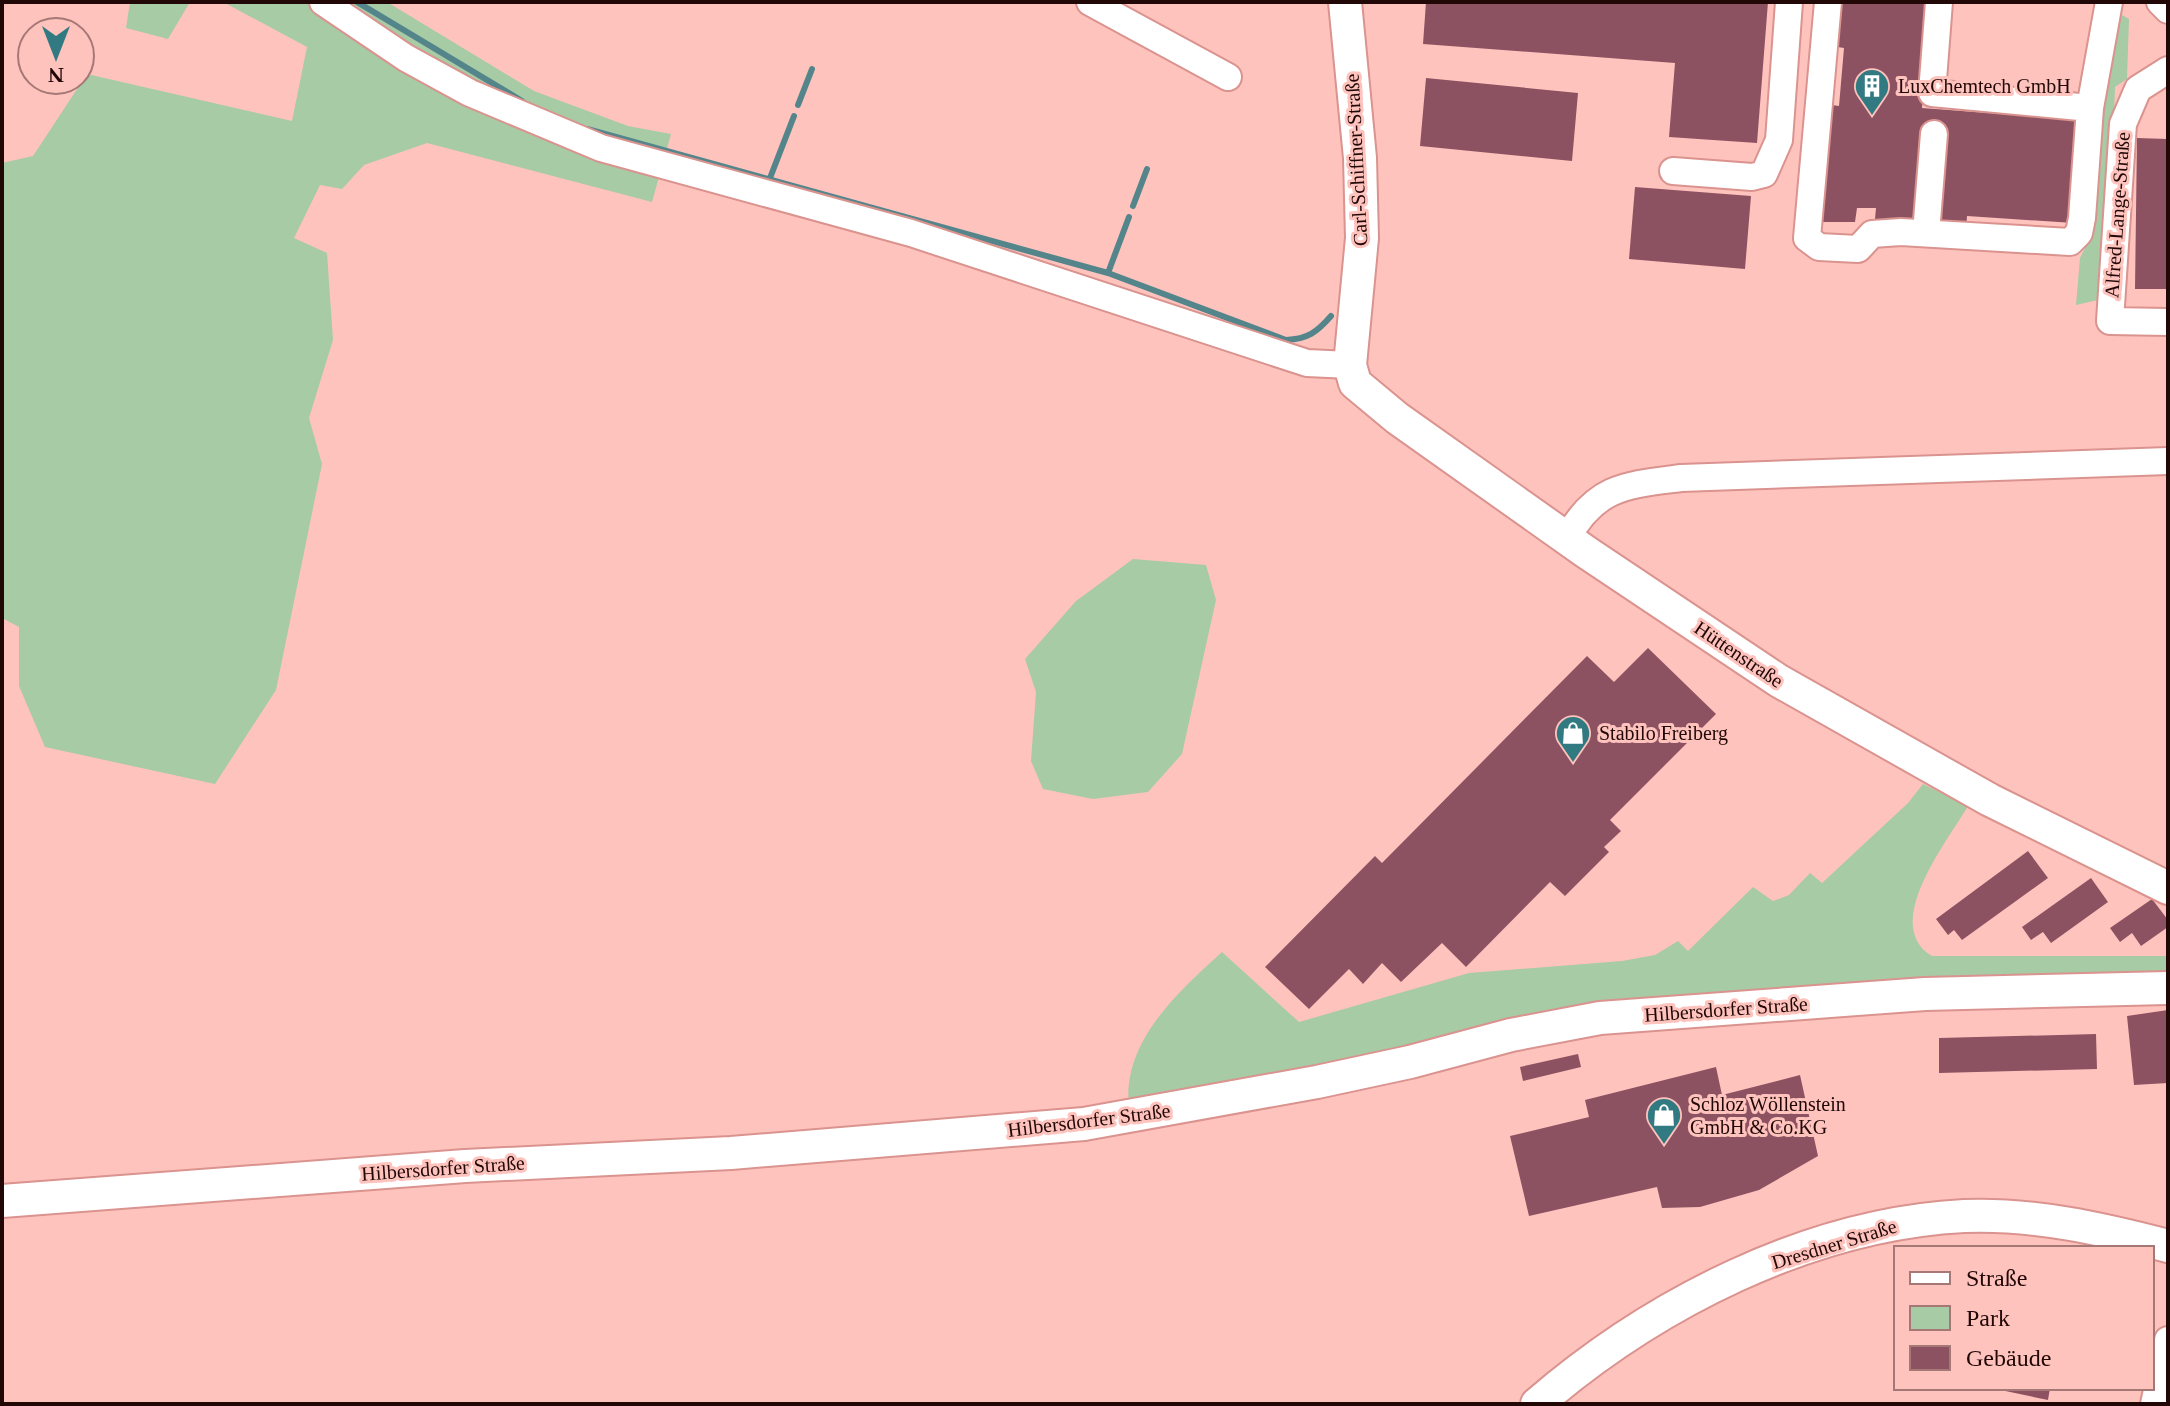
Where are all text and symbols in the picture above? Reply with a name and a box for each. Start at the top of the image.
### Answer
north arrow [16,16,96,96]
text: N [48,63,64,88]
building icon: LuxChemtech GmbH [1853,67,1891,117]
street label: Carl-Schiffner-Straße [1340,73,1371,247]
place label: LuxChemtech GmbH [1898,75,2071,97]
street label: Alfred-Lange-Straße [2100,131,2135,299]
street label: Hüttenstraße [1690,616,1788,692]
shop icon: Stabilo Freiberg [1554,714,1592,764]
place label: Stabilo Freiberg [1599,722,1728,745]
street label: Hilbersdorfer Straße [1644,992,1809,1026]
place label: Schloz Wöllenstein GmbH & Co.KG [1690,1093,1846,1138]
shop icon: Schloz Wöllenstein GmbH & Co.KG [1645,1096,1683,1146]
street label: Hilbersdorfer Straße [1006,1099,1172,1141]
street label: Hilbersdorfer Straße [361,1151,526,1185]
street label: Dresdner Straße [1769,1215,1899,1273]
legend [1894,1246,2154,1390]
text: Straße [1966,1265,2027,1291]
text: Park [1966,1305,2010,1331]
text: Gebäude [1966,1345,2051,1371]

